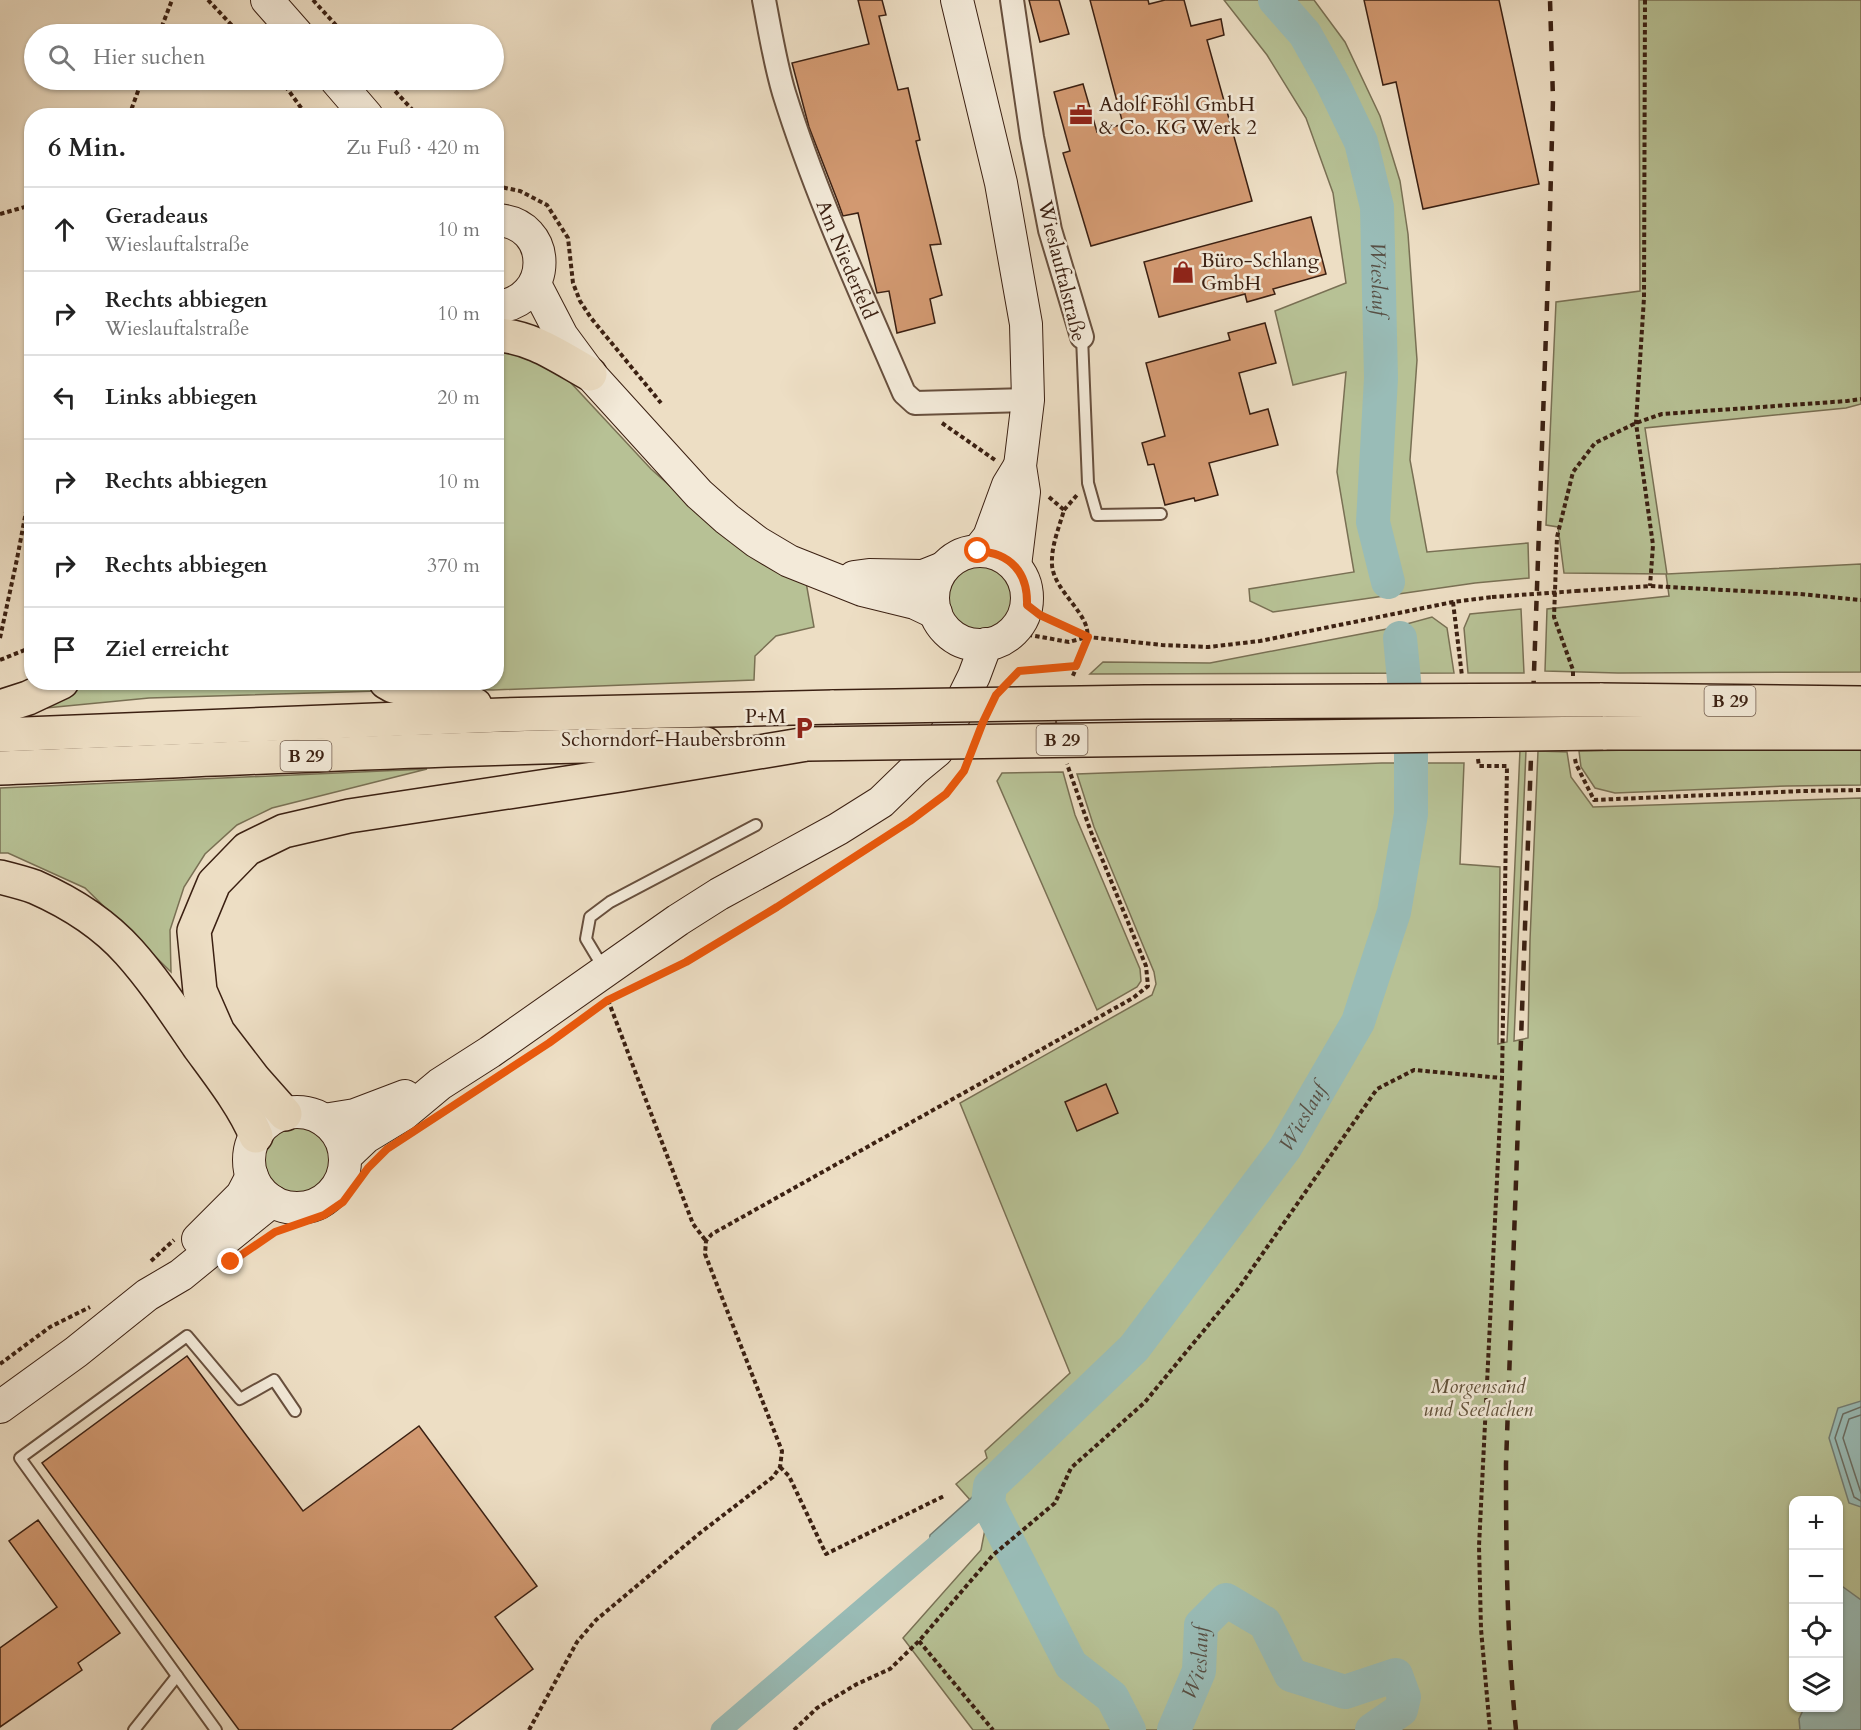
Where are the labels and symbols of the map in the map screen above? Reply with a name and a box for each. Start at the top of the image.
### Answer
place label: Adolf Föhl GmbH & Co. KG Werk 2 [1099,91,1257,141]
office icon: Adolf Föhl GmbH & Co. KG Werk 2 [1068,102,1094,128]
street label: Am Niederfeld [810,196,884,323]
street label: Wieslauftalstraße [1031,197,1093,344]
water label: Wieslauf [1363,241,1394,321]
place label: Büro-Schlang GmbH [1201,247,1320,297]
shop icon: Büro-Schlang GmbH [1170,259,1196,285]
route start [964,537,990,563]
road number: B 29 [1704,686,1756,716]
place label: P+M Schorndorf-Haubersbronn [561,703,787,753]
parking icon: P+M Schorndorf-Haubersbronn [791,715,817,741]
road number: B 29 [1036,725,1088,755]
road number: B 29 [280,741,332,771]
water label: Wieslauf [1272,1074,1336,1157]
route end [217,1248,243,1274]
park label: Morgensand und Seelachen [1423,1373,1533,1423]
water label: Wieslauf [1174,1621,1216,1704]

